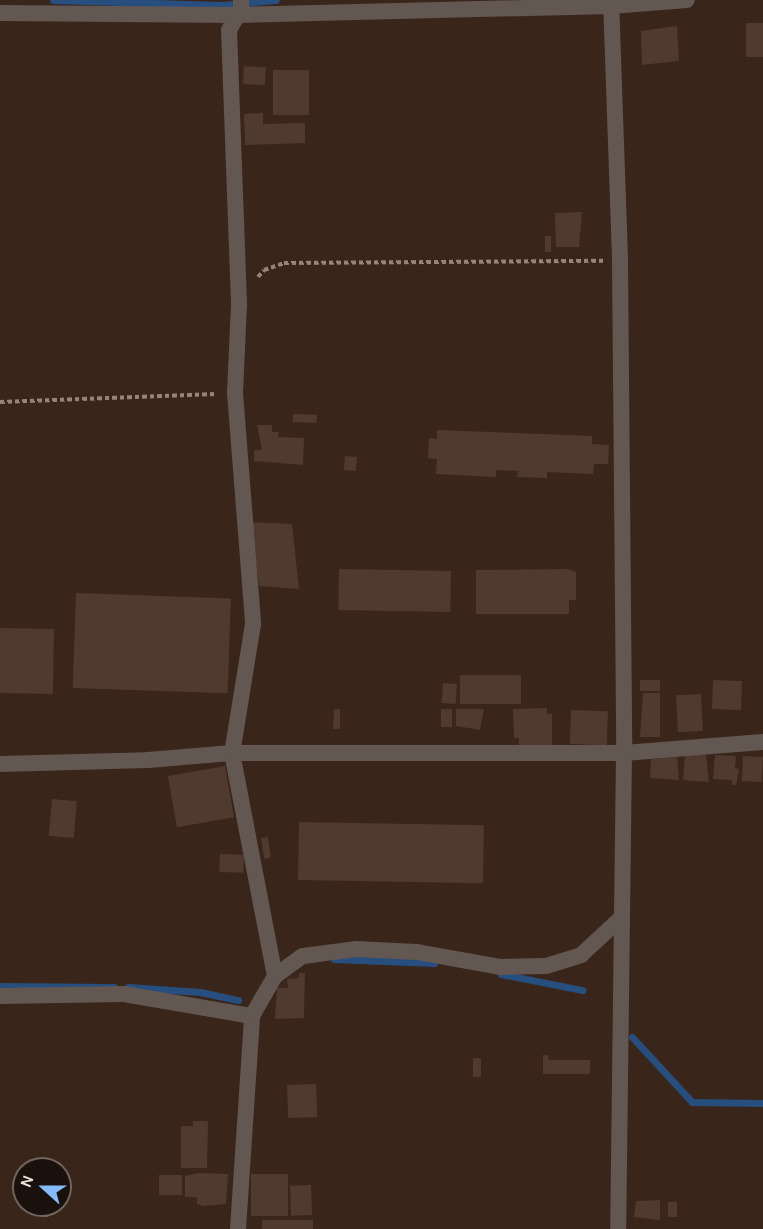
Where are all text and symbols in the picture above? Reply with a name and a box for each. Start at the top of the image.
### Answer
north arrow [12,1157,72,1217]
text: N [16,1172,38,1190]

